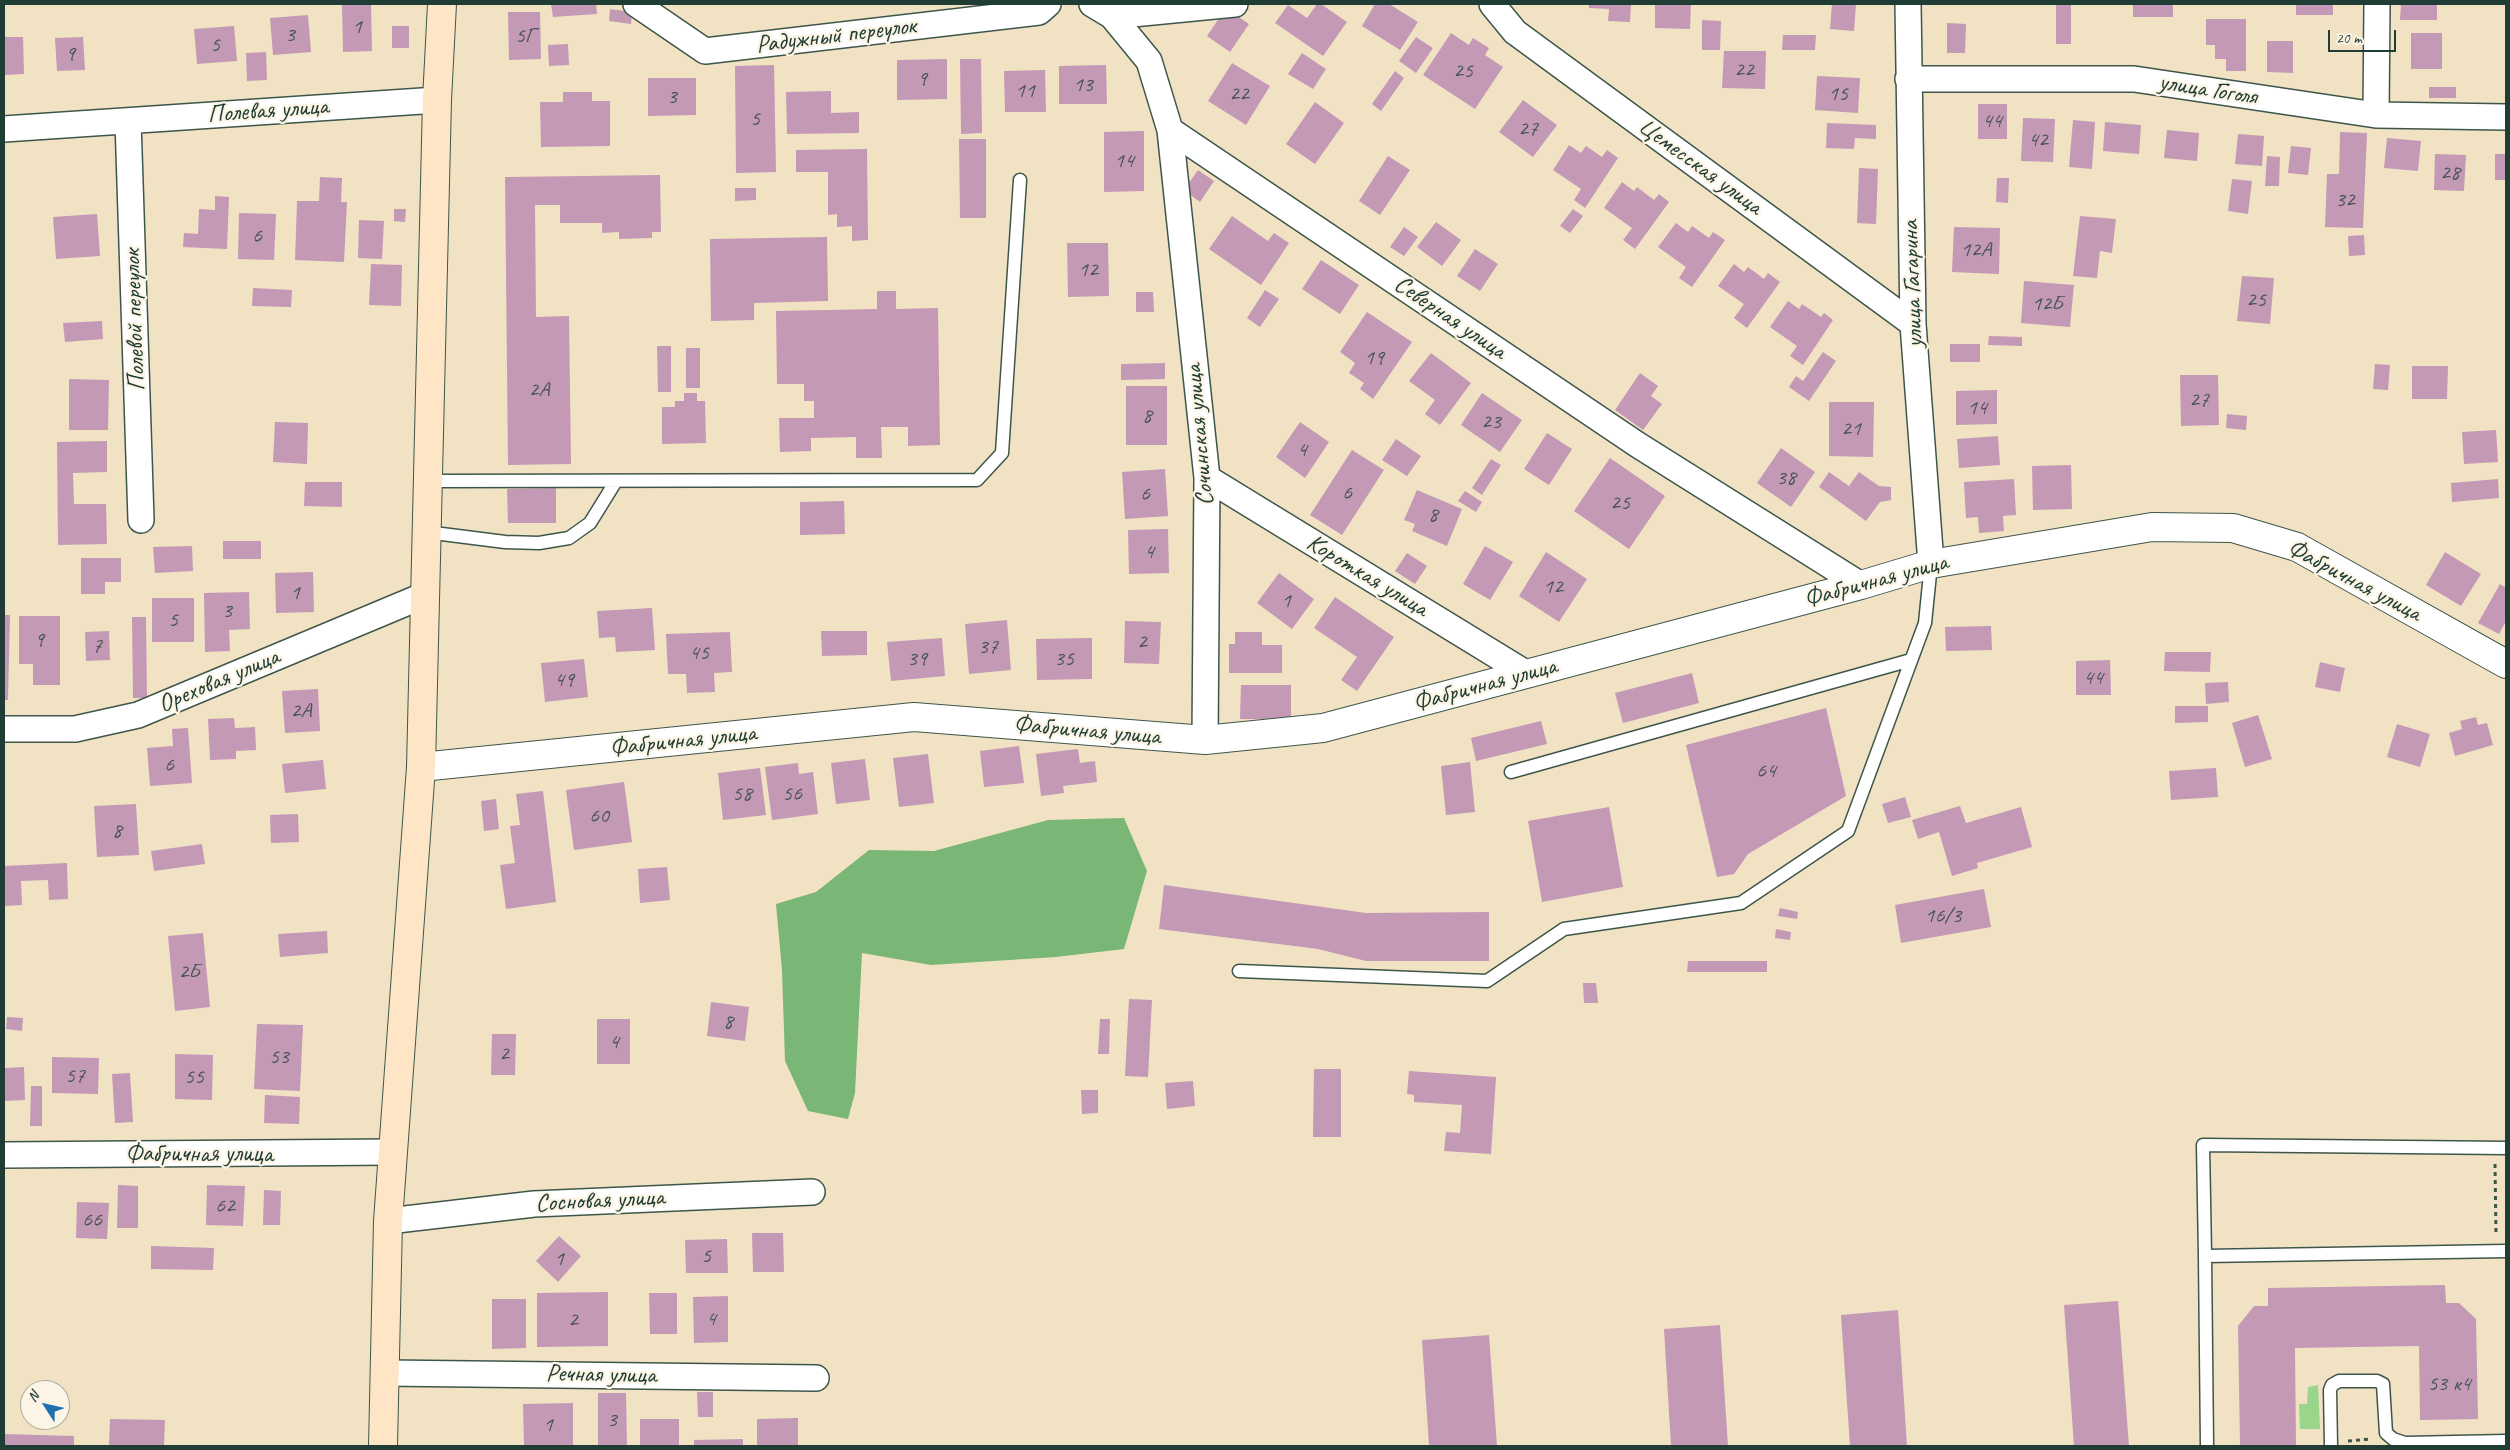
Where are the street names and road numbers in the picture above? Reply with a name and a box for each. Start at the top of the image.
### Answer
street label: Радужный переулок [754,11,918,61]
street label: улица Гоголя [2157,67,2259,113]
street label: Полевая улица [207,92,329,130]
street label: Цемесская улица [1632,112,1768,222]
street label: улица Гагарина [1896,220,1930,348]
street label: Полевой переулок [118,248,152,392]
street label: Северная улица [1388,269,1512,367]
street label: Сочинская улица [1179,363,1221,507]
street label: Короткая улица [1301,528,1433,624]
street label: Фабричная улица [2282,533,2426,629]
street label: Фабричная улица [1801,547,1951,615]
street label: Ореховая улица [154,642,284,720]
street label: Фабричная улица [1410,651,1560,719]
street label: Фабричная улица [1012,710,1162,752]
street label: Фабричная улица [608,718,758,764]
street label: Фабричная улица [125,1139,273,1169]
street label: Сосновая улица [535,1183,665,1219]
street label: Речная улица [546,1359,656,1391]

